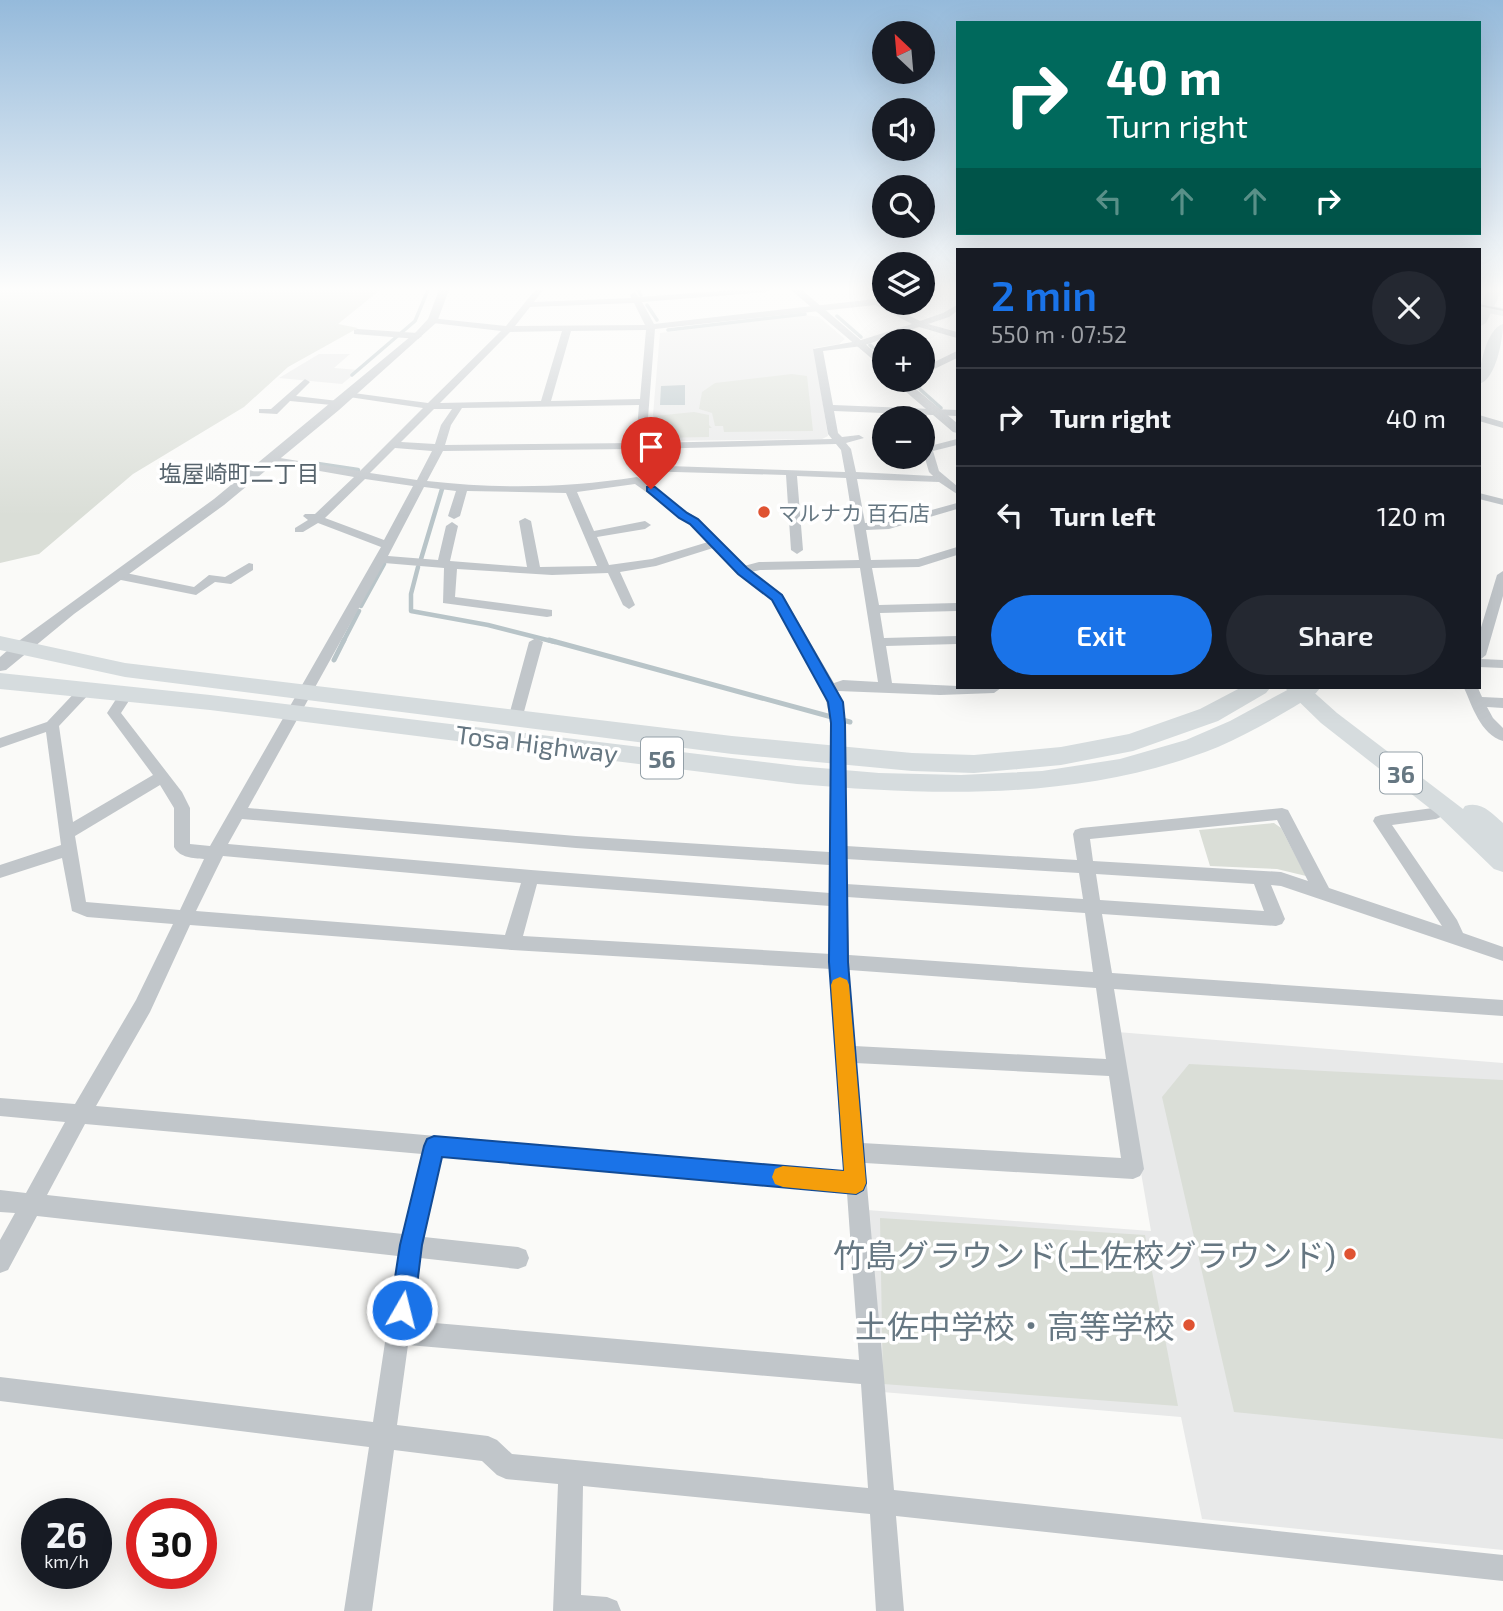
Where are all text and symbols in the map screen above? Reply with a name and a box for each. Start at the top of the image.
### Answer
north arrow [872,21,934,84]
map controls [872,21,935,469]
text: 40 m [1106,46,1222,105]
icon: right [991,49,1082,140]
button: sound [872,98,935,161]
text: Turn right [1106,106,1248,144]
button: search [872,175,935,238]
icon: left [1090,182,1128,220]
icon: ahead [1163,182,1201,220]
icon: ahead [1236,182,1274,220]
icon: right [1309,182,1347,220]
button: layers [872,252,935,315]
text: 2 min [991,269,1097,319]
button: close [1372,271,1446,345]
text: 550 m · 07:52 [991,320,1127,348]
button: + [872,329,935,392]
icon: right [991,398,1029,436]
text: Turn right [1050,402,1171,433]
text: 40 m [1386,402,1446,433]
button: − [872,406,935,469]
pin [621,417,681,489]
icon: arrive [632,428,670,466]
district label: 塩屋崎町二丁目 [159,459,320,487]
icon: left [991,496,1029,534]
place label: マルナカ 百石店 [778,500,930,525]
text: Turn left [1050,500,1156,531]
text: 120 m [1377,500,1446,531]
marker: マルナカ 百石店 [756,504,772,520]
button: Exit [991,595,1212,675]
button: Share [1226,595,1446,675]
street label: Tosa Highway [454,718,620,768]
road number: 56 [641,738,683,778]
road number: 36 [1380,752,1422,794]
place label: 竹島グラウンド(土佐校グラウンド) [833,1235,1336,1273]
marker: 竹島グラウンド(土佐校グラウンド) [1342,1246,1358,1262]
position arrow [365,1273,439,1347]
place label: 土佐中学校・高等学校 [855,1306,1175,1344]
marker: 土佐中学校・高等学校 [1181,1317,1197,1333]
speed limit sign: 30 [126,1498,217,1589]
text: 26 [46,1513,87,1555]
text: km/h [44,1550,89,1572]

